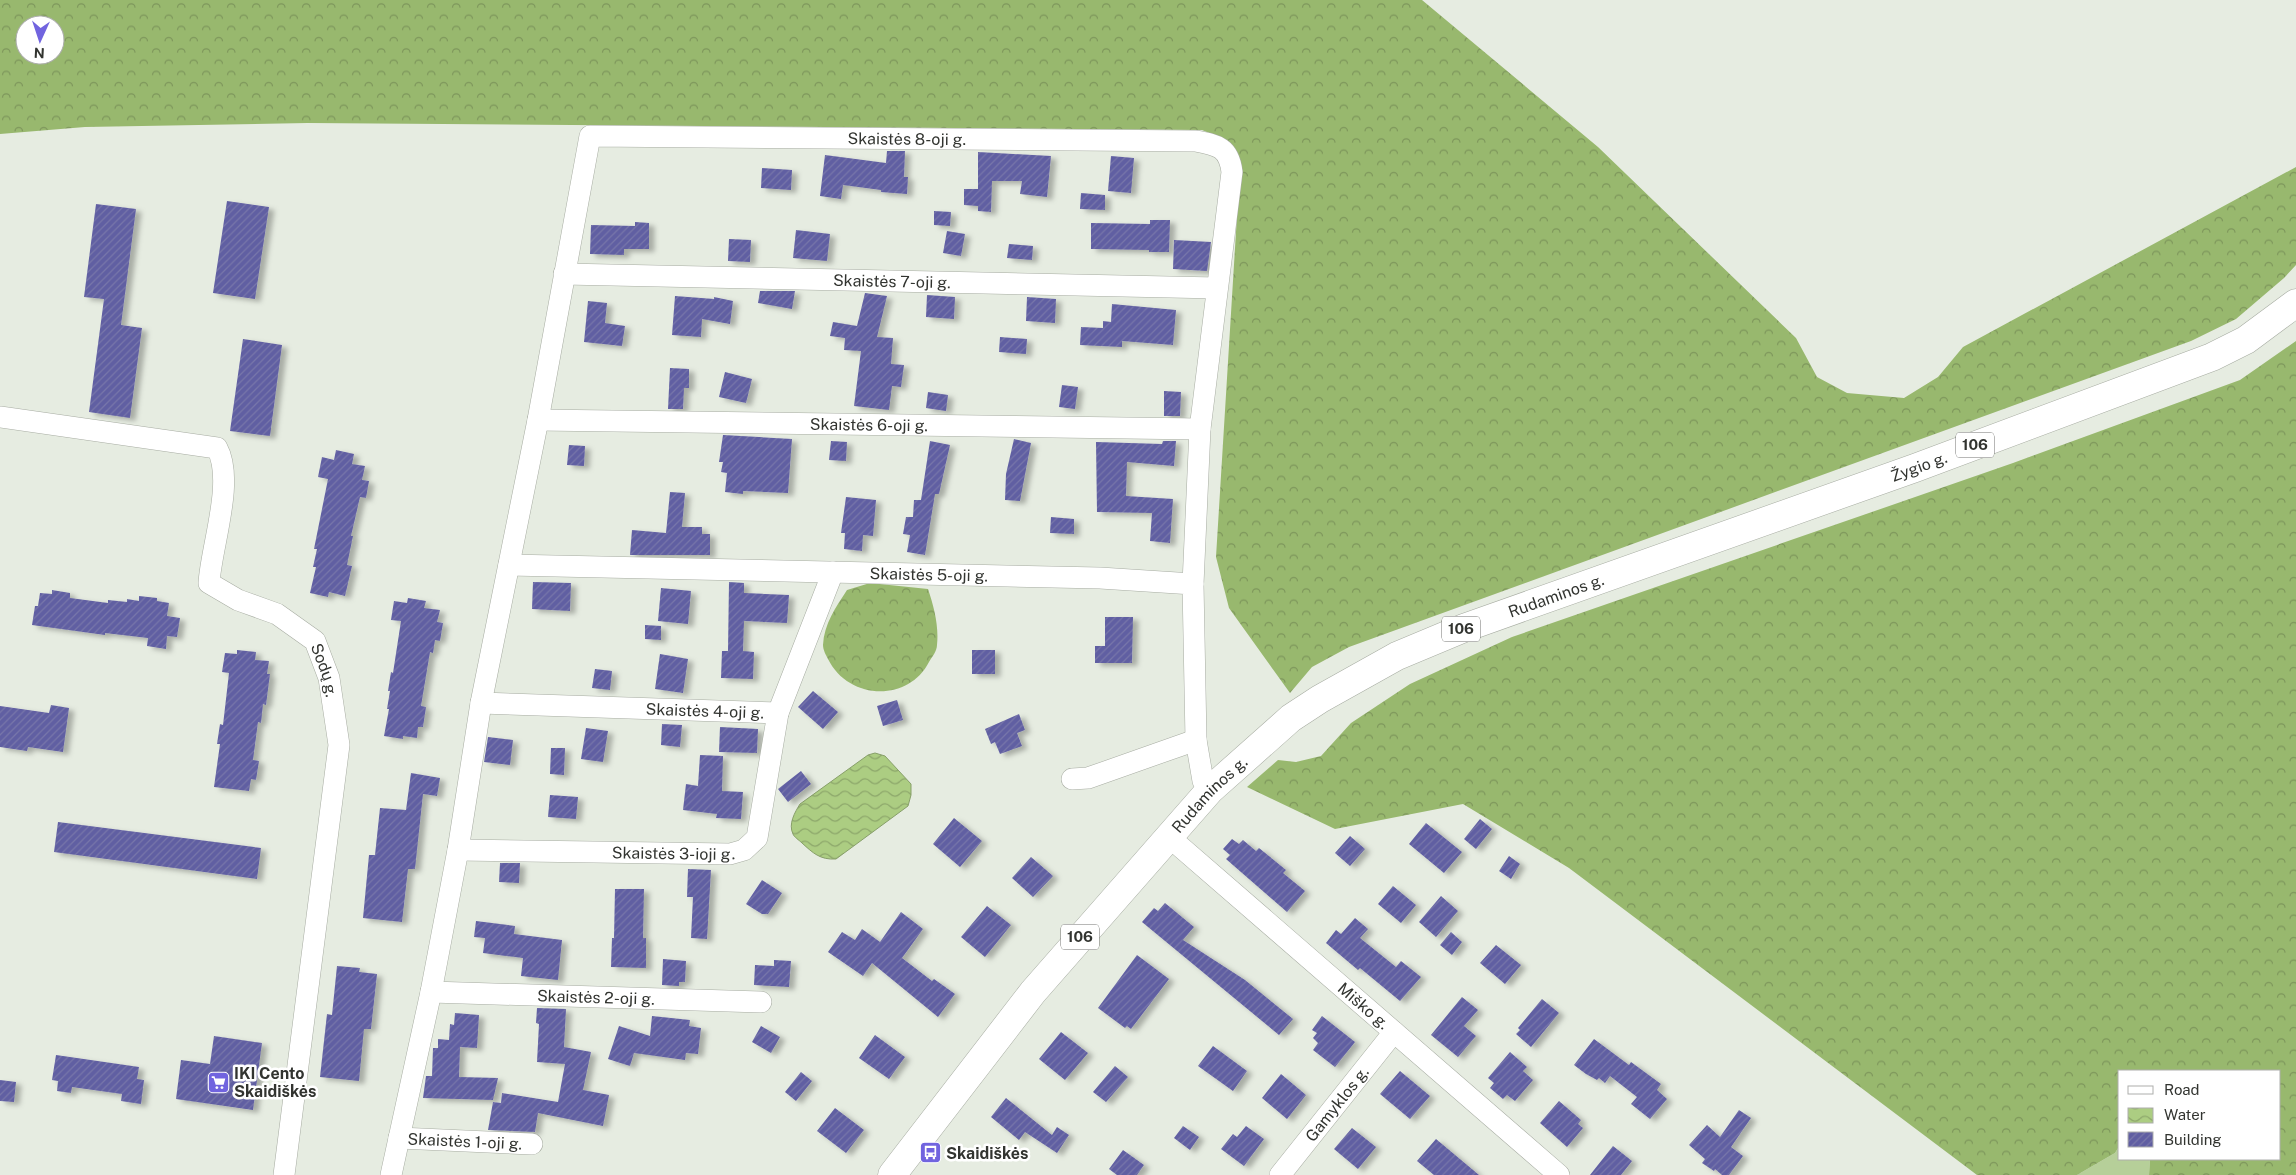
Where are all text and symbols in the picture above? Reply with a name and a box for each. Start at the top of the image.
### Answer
north arrow [15,15,65,65]
text: N [33,45,45,61]
street label: Skaistės 8-oji g. [848,129,966,149]
street label: Skaistės 7-oji g. [833,271,951,292]
street label: Skaistės 6-oji g. [810,415,928,435]
road number: 106 [1956,432,1994,458]
street label: Žygio g. [1888,448,1950,486]
street label: Skaistės 5-oji g. [869,564,988,586]
street label: Rudaminos g. [1506,570,1606,622]
road number: 106 [1442,616,1480,642]
street label: Sodų g. [307,641,341,699]
street label: Skaistės 4-oji g. [645,700,764,723]
street label: Rudaminos g. [1168,752,1251,837]
street label: Skaistės 3-ioji g. [612,843,737,864]
road number: 106 [1061,924,1099,950]
street label: Miško g. [1334,979,1393,1033]
street label: Skaistės 2-oji g. [537,986,655,1009]
street label: Gamyklos g. [1301,1063,1373,1146]
place label: IKI Cento Skaidiškės [234,1064,316,1101]
supermarket icon: IKI Cento Skaidiškės [206,1070,230,1094]
legend [2118,1070,2281,1160]
text: Road [2164,1081,2200,1098]
text: Water [2164,1106,2206,1123]
street label: Skaistės 1-oji g. [407,1129,523,1154]
text: Building [2164,1131,2222,1148]
bus stop icon: Skaidiškės [918,1141,942,1165]
place label: Skaidiškės [946,1144,1028,1163]

